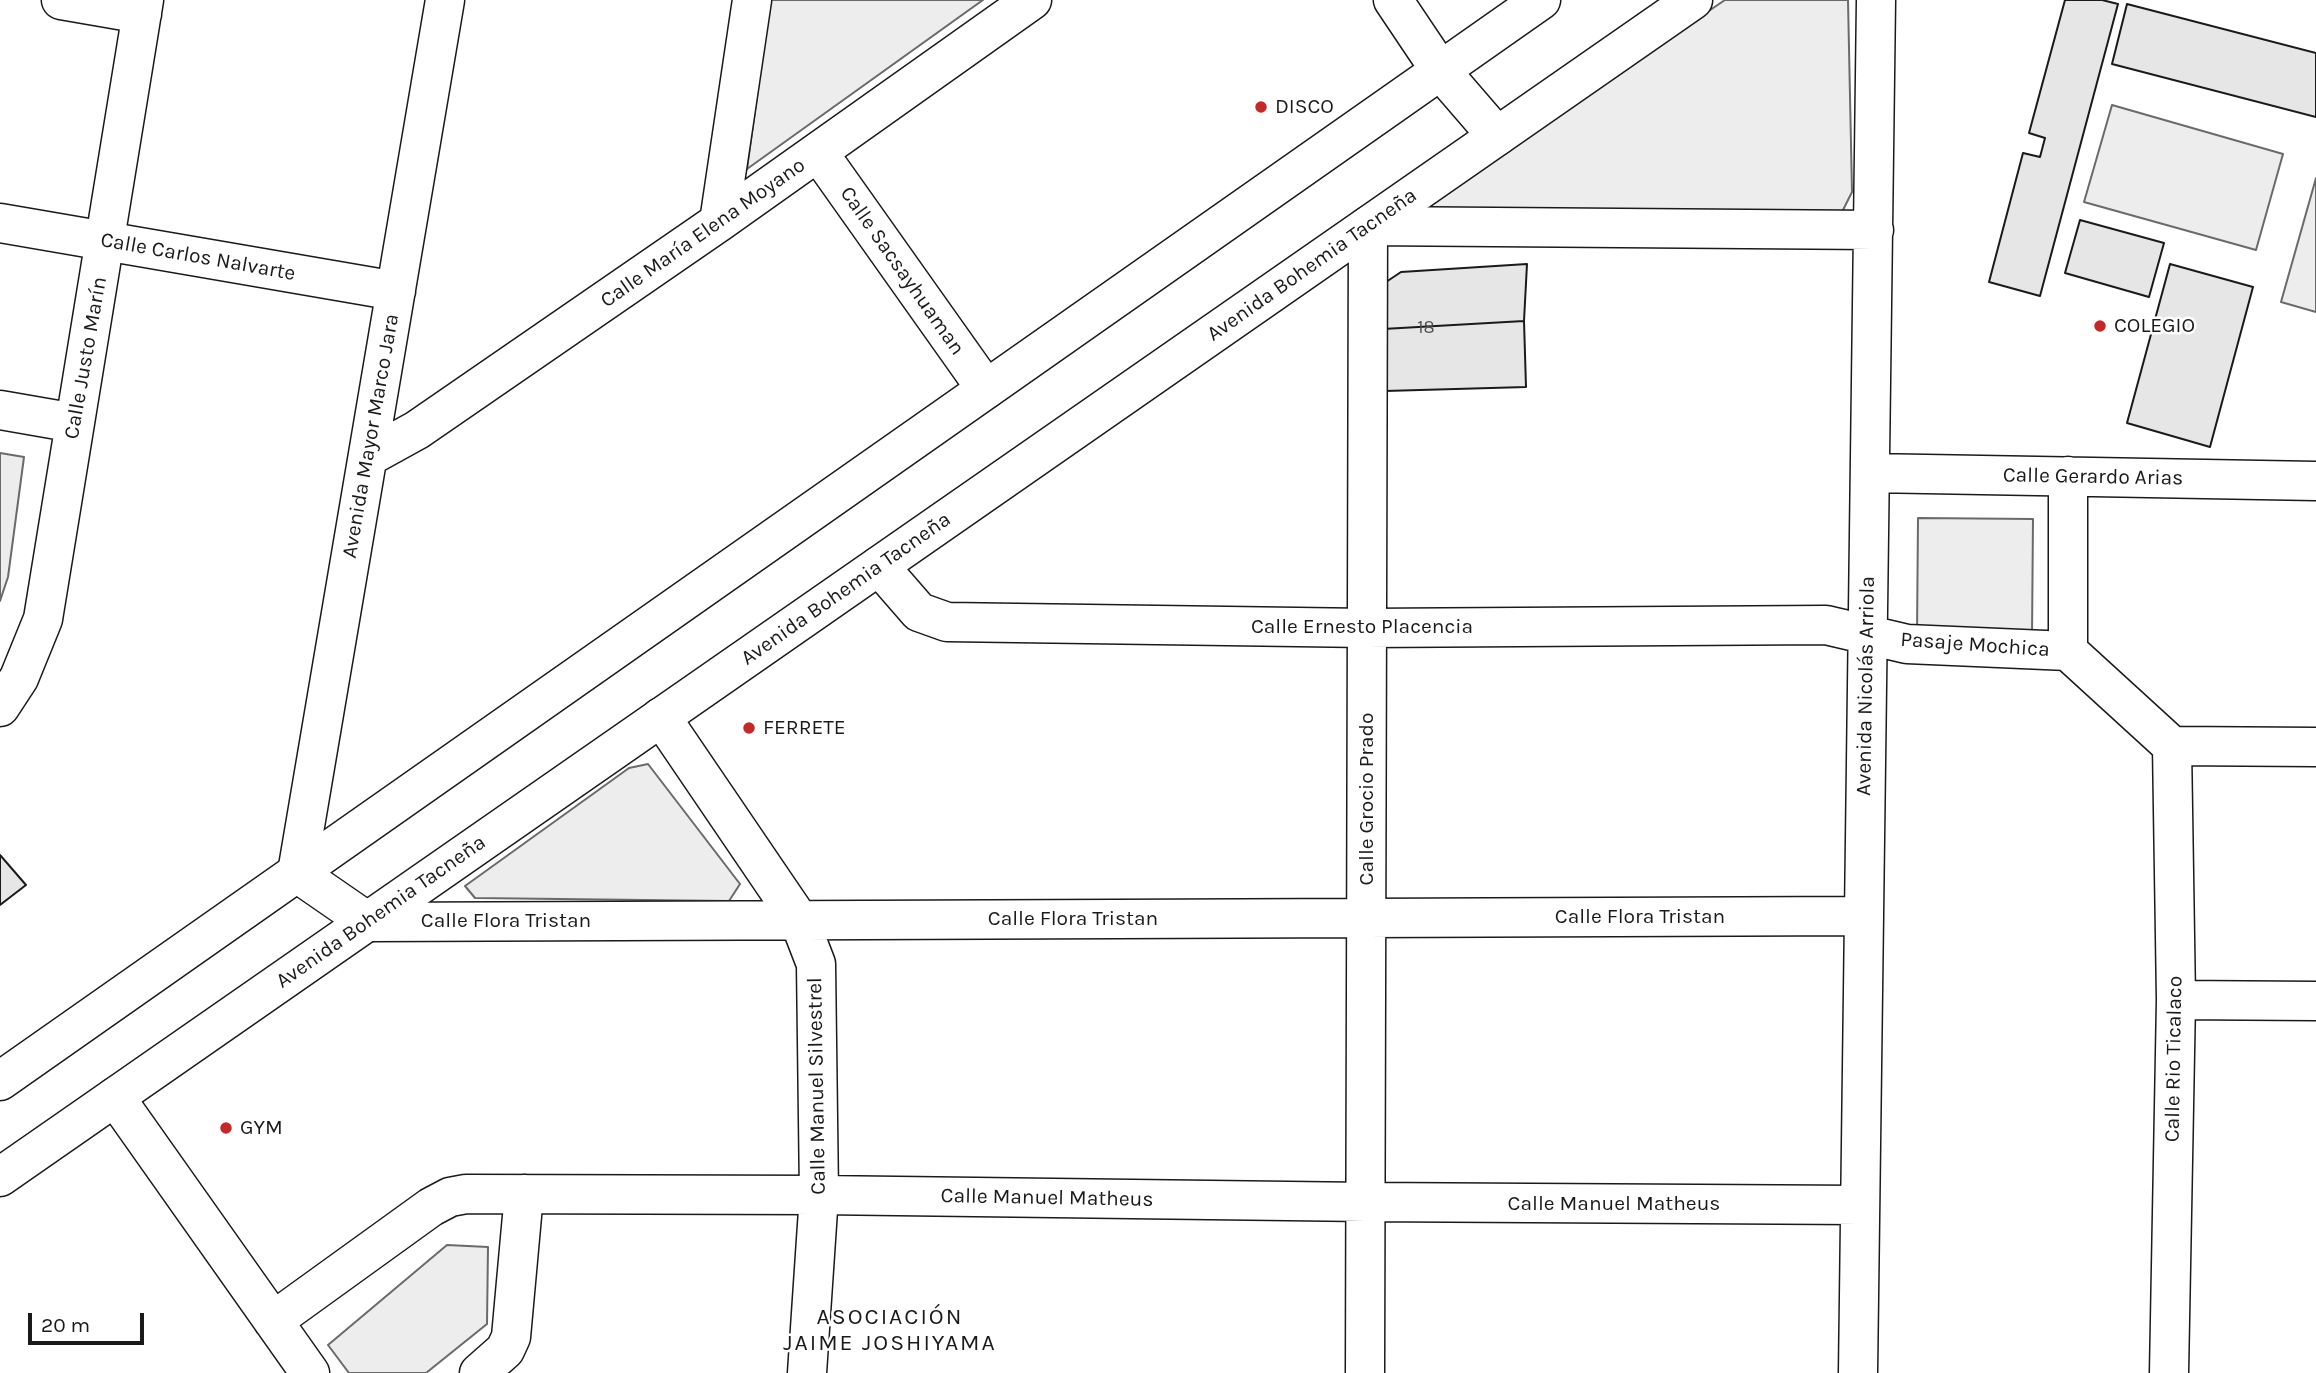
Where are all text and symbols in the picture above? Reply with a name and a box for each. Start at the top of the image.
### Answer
place label: DISCO [1275,94,1334,120]
marker: DISCO [1253,99,1269,115]
street label: Calle María Elena Moyano [596,153,810,313]
street label: Calle Sacsayhuaman [834,182,970,360]
street label: Avenida Bohemia Tacneña [1202,183,1422,347]
street label: Calle Carlos Nalvarte [99,227,297,287]
street label: Calle Justo Marín [59,275,113,441]
street label: Avenida Mayor Marco Jara [337,312,405,560]
place label: COLEGIO [2114,313,2195,339]
house number: 18 [1417,317,1435,339]
marker: COLEGIO [2092,318,2108,334]
street label: Calle Gerardo Arias [2003,463,2183,491]
street label: Avenida Bohemia Tacneña [736,507,956,671]
street label: Avenida Nicolás Arriola [1851,576,1881,796]
street label: Calle Ernesto Placencia [1251,614,1473,640]
street label: Pasaje Mochica [1900,627,2050,663]
street label: Calle Grocio Prado [1354,713,1380,885]
place label: FERRETE [763,715,846,741]
marker: FERRETE [741,720,757,736]
street label: Avenida Bohemia Tacneña [271,830,491,994]
street label: Calle Flora Tristan [1555,904,1725,930]
street label: Calle Flora Tristan [988,906,1158,932]
street label: Calle Flora Tristan [421,908,591,934]
street label: Calle Rio Ticalaco [2160,976,2188,1142]
street label: Calle Manuel Silvestrel [803,977,831,1195]
place label: GYM [240,1115,283,1141]
marker: GYM [218,1120,234,1136]
street label: Calle Manuel Matheus [940,1184,1154,1212]
street label: Calle Manuel Matheus [1508,1191,1720,1217]
scale bar [32,1300,147,1344]
district label: ASOCIACIÓN JAIME JOSHIYAMA [785,1303,995,1357]
text: 20 m [41,1313,90,1337]

